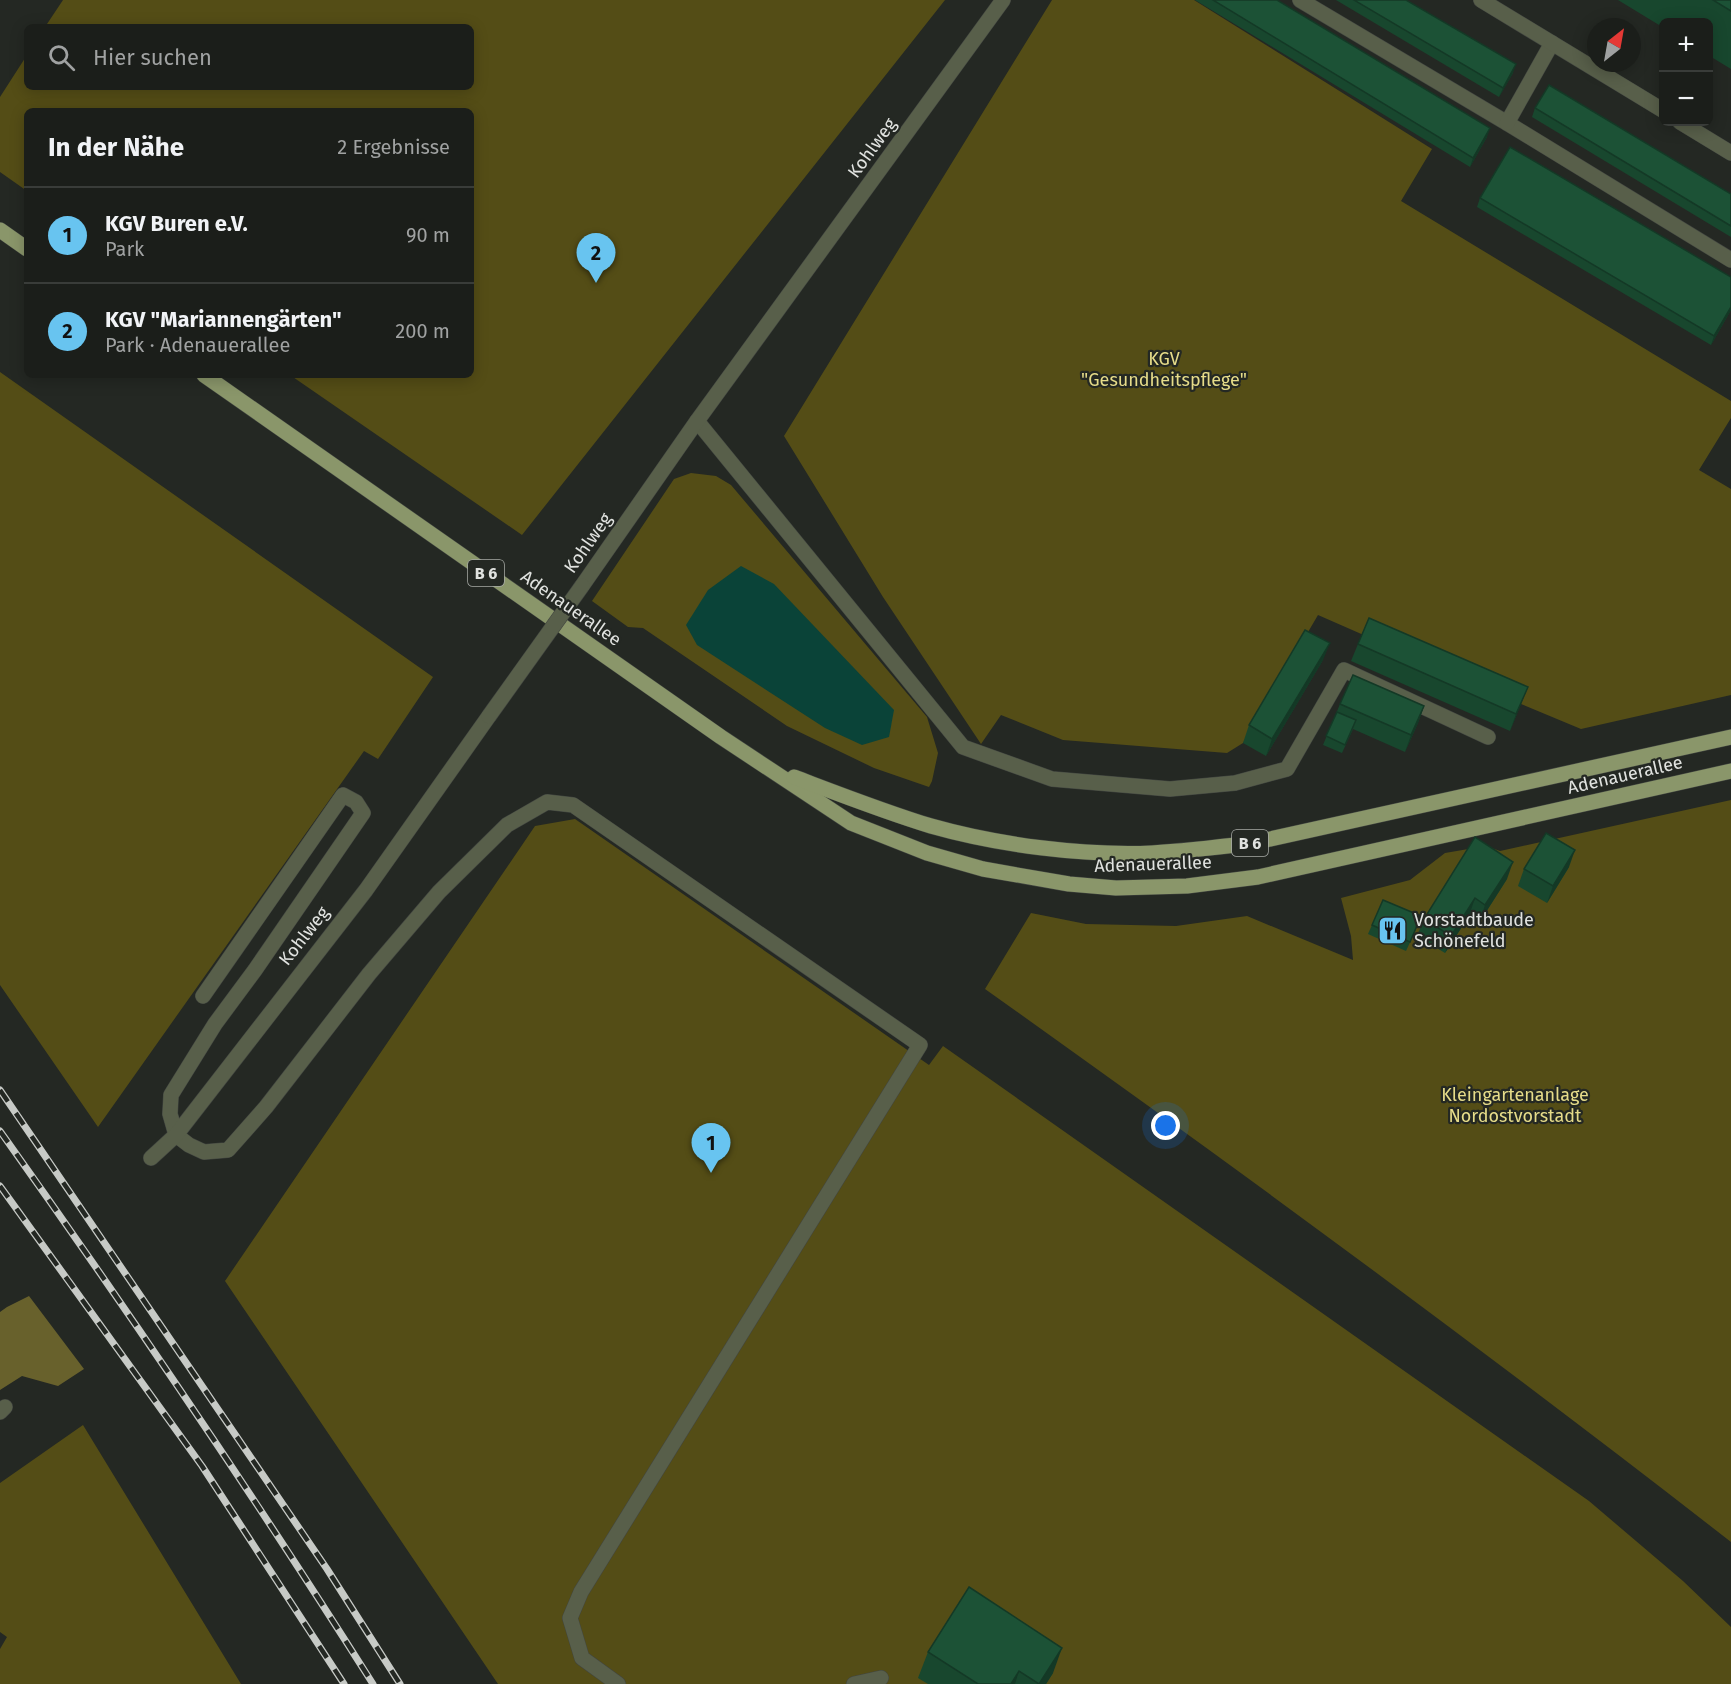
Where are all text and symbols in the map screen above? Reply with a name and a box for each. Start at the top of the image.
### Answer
north arrow [1587,18,1641,72]
map controls [1659,18,1713,126]
button: + [1659,18,1713,72]
search box [24,24,474,90]
icon: search [45,41,78,74]
text: Hier suchen [93,44,212,71]
button: − [1659,72,1713,126]
street label: Kohlweg [843,113,901,182]
text: In der Nähe [48,132,184,163]
text: 2 Ergebnisse [337,135,450,159]
text: KGV Buren e.V. [105,210,248,237]
text: 1 [63,223,72,247]
text: 90 m [406,223,450,247]
pin: 2 [576,234,616,283]
text: Park [105,237,144,261]
text: KGV "Mariannengärten" [105,306,342,333]
text: 2 [62,319,73,343]
text: 200 m [395,319,450,343]
text: Park · Adenauerallee [105,333,290,357]
park label: KGV "Gesundheitspflege" [1081,348,1247,391]
street label: Kohlweg [559,508,617,577]
road number: B 6 [468,560,504,586]
street label: Adenauerallee [517,565,625,651]
street label: Adenauerallee [1565,751,1685,799]
road number: B 6 [1232,830,1268,856]
street label: Adenauerallee [1094,851,1212,877]
street label: Kohlweg [274,902,334,970]
place label: Vorstadtbaude Schönefeld [1414,909,1534,952]
restaurant icon: Vorstadtbaude Schönefeld [1377,914,1409,946]
park label: Kleingartenanlage Nordostvorstadt [1441,1084,1589,1127]
your location [1151,1111,1180,1140]
pin: 1 [692,1124,730,1173]

